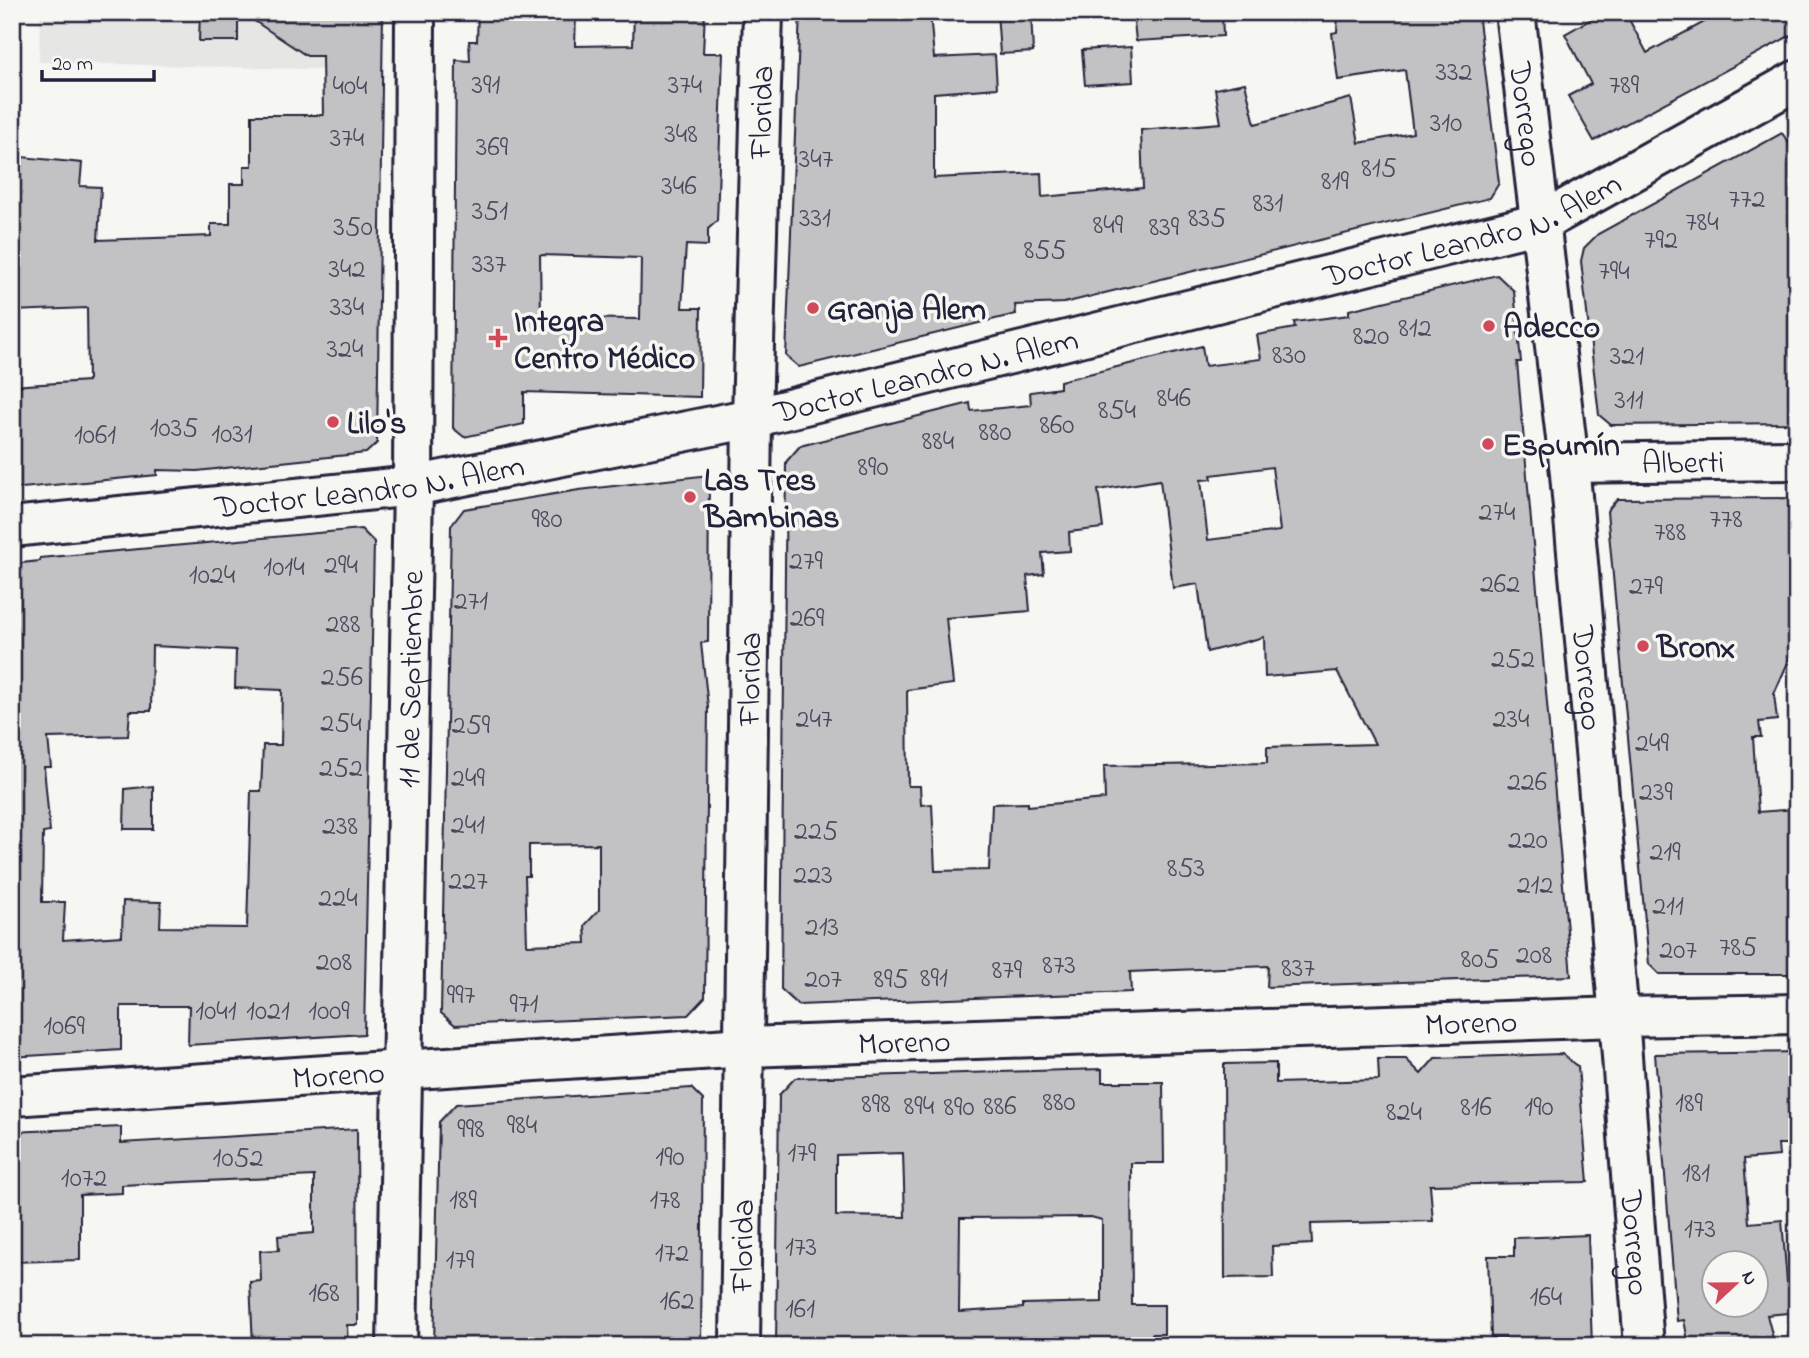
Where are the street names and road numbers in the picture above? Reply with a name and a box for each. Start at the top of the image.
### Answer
street label: Dorrego [1494,59,1553,170]
street label: Florida [739,65,789,161]
street label: Doctor Leandro N. Alem [1318,162,1631,303]
street label: Doctor Leandro N. Alem [769,318,1084,439]
street label: Alberti [1641,441,1725,489]
street label: Doctor Leandro N. Alem [212,444,529,533]
street label: 11 de Septiembre [387,569,438,789]
street label: Dorrego [1557,623,1613,733]
street label: Florida [728,632,776,727]
street label: Moreno [1424,1001,1518,1051]
street label: Moreno [857,1020,952,1070]
street label: Moreno [291,1051,386,1104]
street label: Dorrego [1605,1188,1660,1297]
street label: Florida [721,1199,769,1294]

